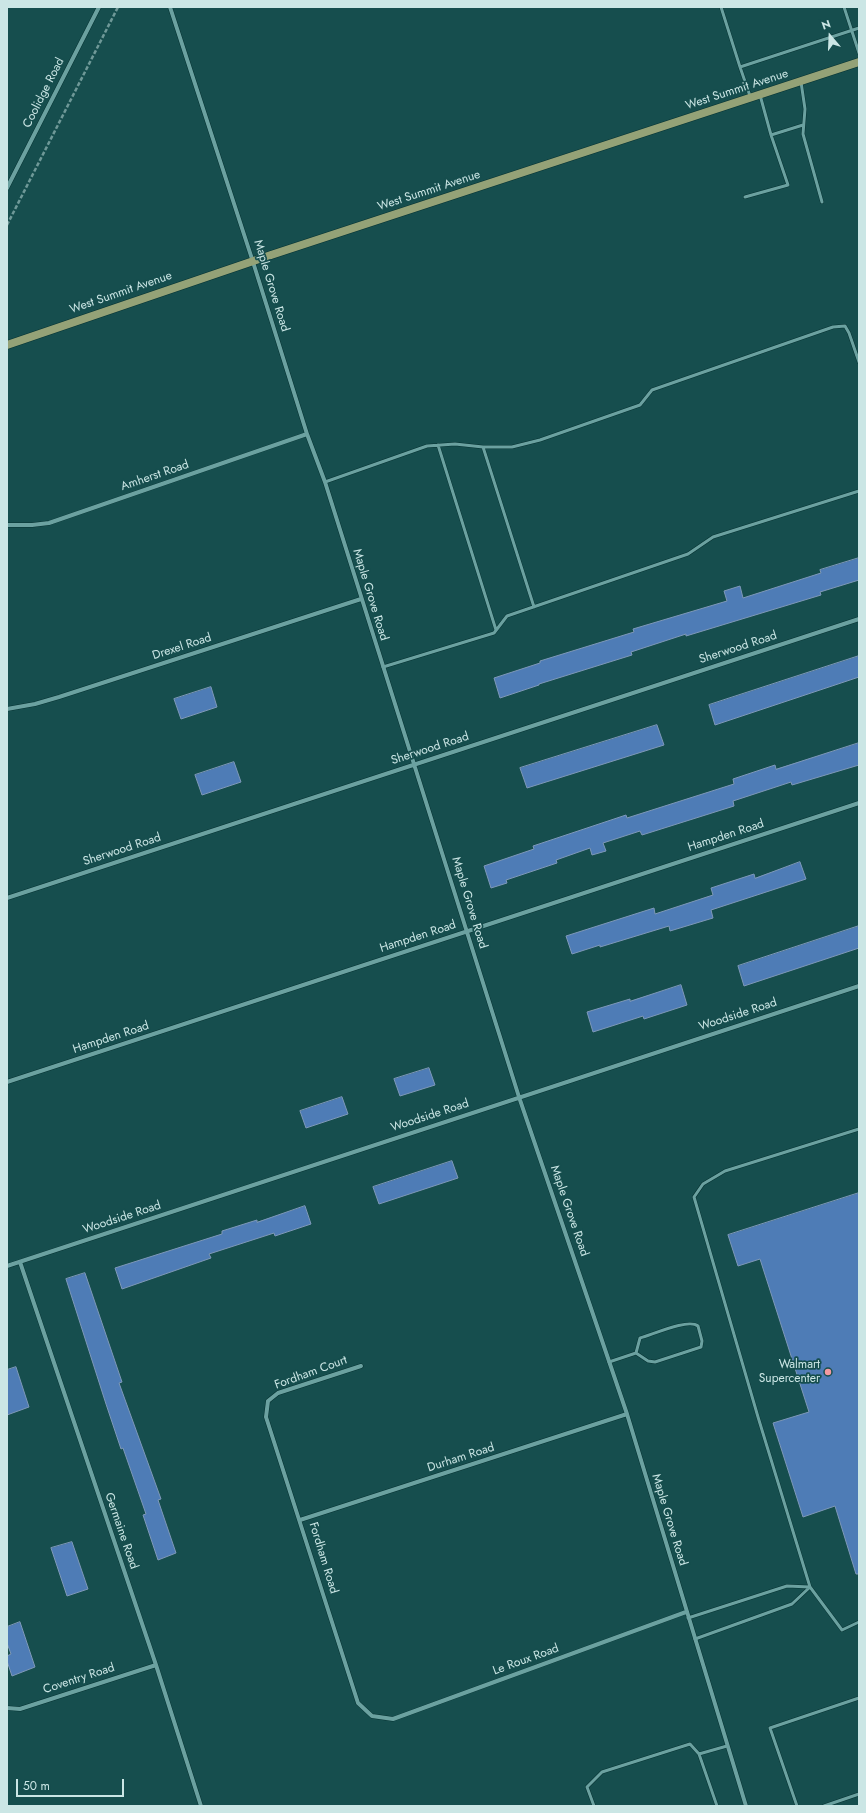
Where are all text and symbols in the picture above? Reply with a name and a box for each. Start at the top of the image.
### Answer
north arrow [810,16,850,56]
text: N [819,16,833,34]
street label: Coolidge Road [20,56,68,130]
street label: West Summit Avenue [684,67,790,113]
street label: West Summit Avenue [376,168,482,214]
street label: Maple Grove Road [250,238,292,334]
street label: West Summit Avenue [68,269,174,317]
street label: Amherst Road [119,458,191,494]
street label: Maple Grove Road [349,547,391,643]
street label: Sherwood Road [697,629,779,667]
street label: Drexel Road [151,631,213,663]
street label: Sherwood Road [389,730,471,768]
street label: Hampden Road [686,817,766,855]
street label: Sherwood Road [81,831,163,869]
street label: Maple Grove Road [448,855,490,951]
street label: Hampden Road [378,918,458,956]
street label: Woodside Road [697,996,779,1034]
street label: Hampden Road [71,1019,151,1057]
street label: Woodside Road [389,1097,471,1135]
street label: Maple Grove Road [547,1164,591,1258]
street label: Woodside Road [81,1199,163,1237]
street label: Fordham Court [273,1353,349,1393]
place label: Walmart Supercenter [759,1358,820,1386]
marker: Walmart Supercenter [823,1367,833,1377]
street label: Durham Road [426,1440,496,1476]
street label: Maple Grove Road [648,1472,690,1568]
street label: Germaine Road [101,1491,141,1571]
street label: Fordham Road [305,1520,341,1596]
street label: Le Roux Road [491,1641,561,1679]
street label: Coventry Road [41,1661,117,1697]
scale bar [18,1771,126,1797]
text: 50 m [23,1777,50,1795]

